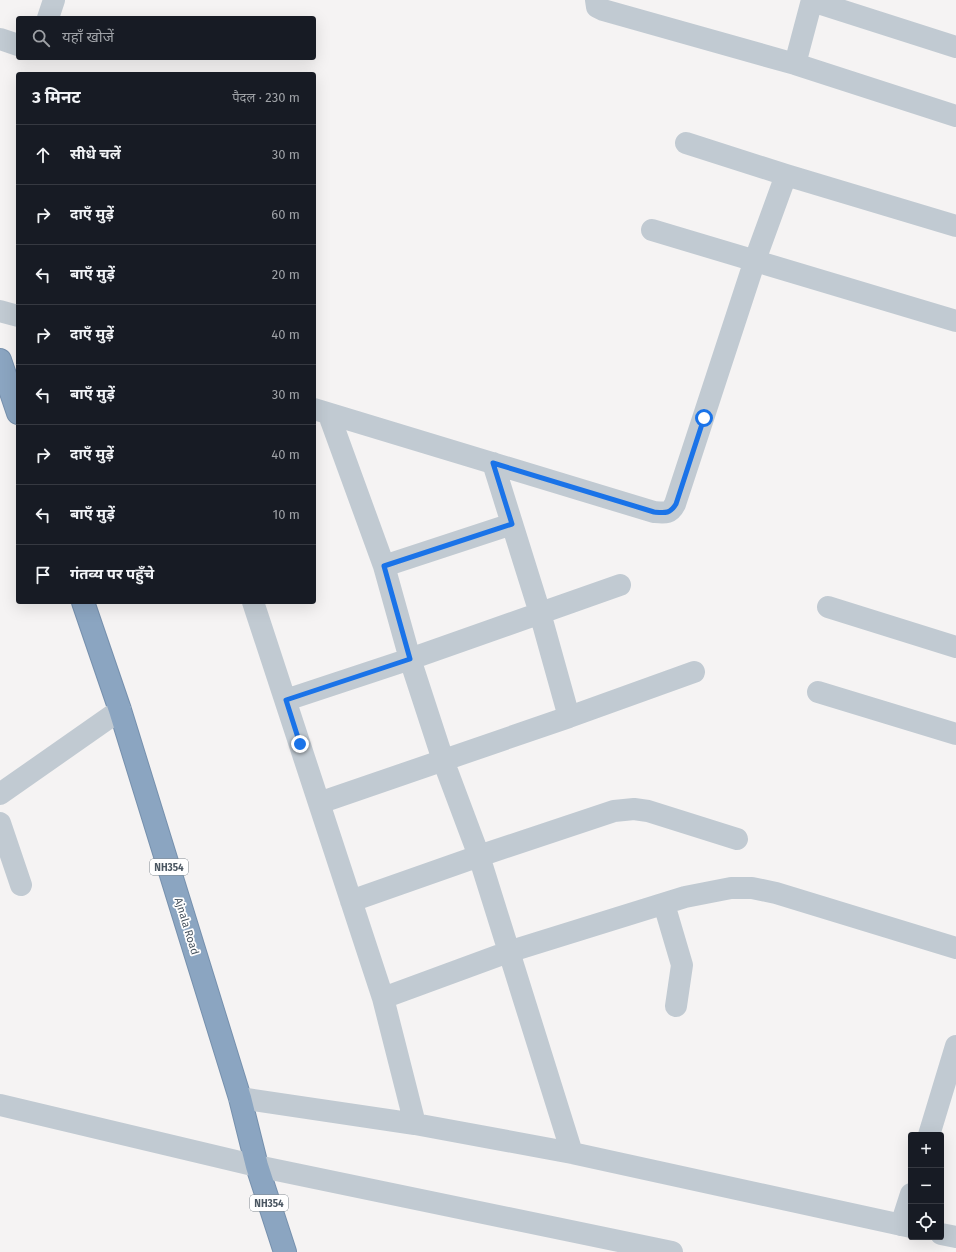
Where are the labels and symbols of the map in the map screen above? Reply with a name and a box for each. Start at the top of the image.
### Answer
route start [695,409,713,427]
route end [291,735,309,753]
road number: NH354 [150,859,188,875]
street label: Ajnala Road [172,896,201,956]
road number: NH354 [250,1195,288,1211]

